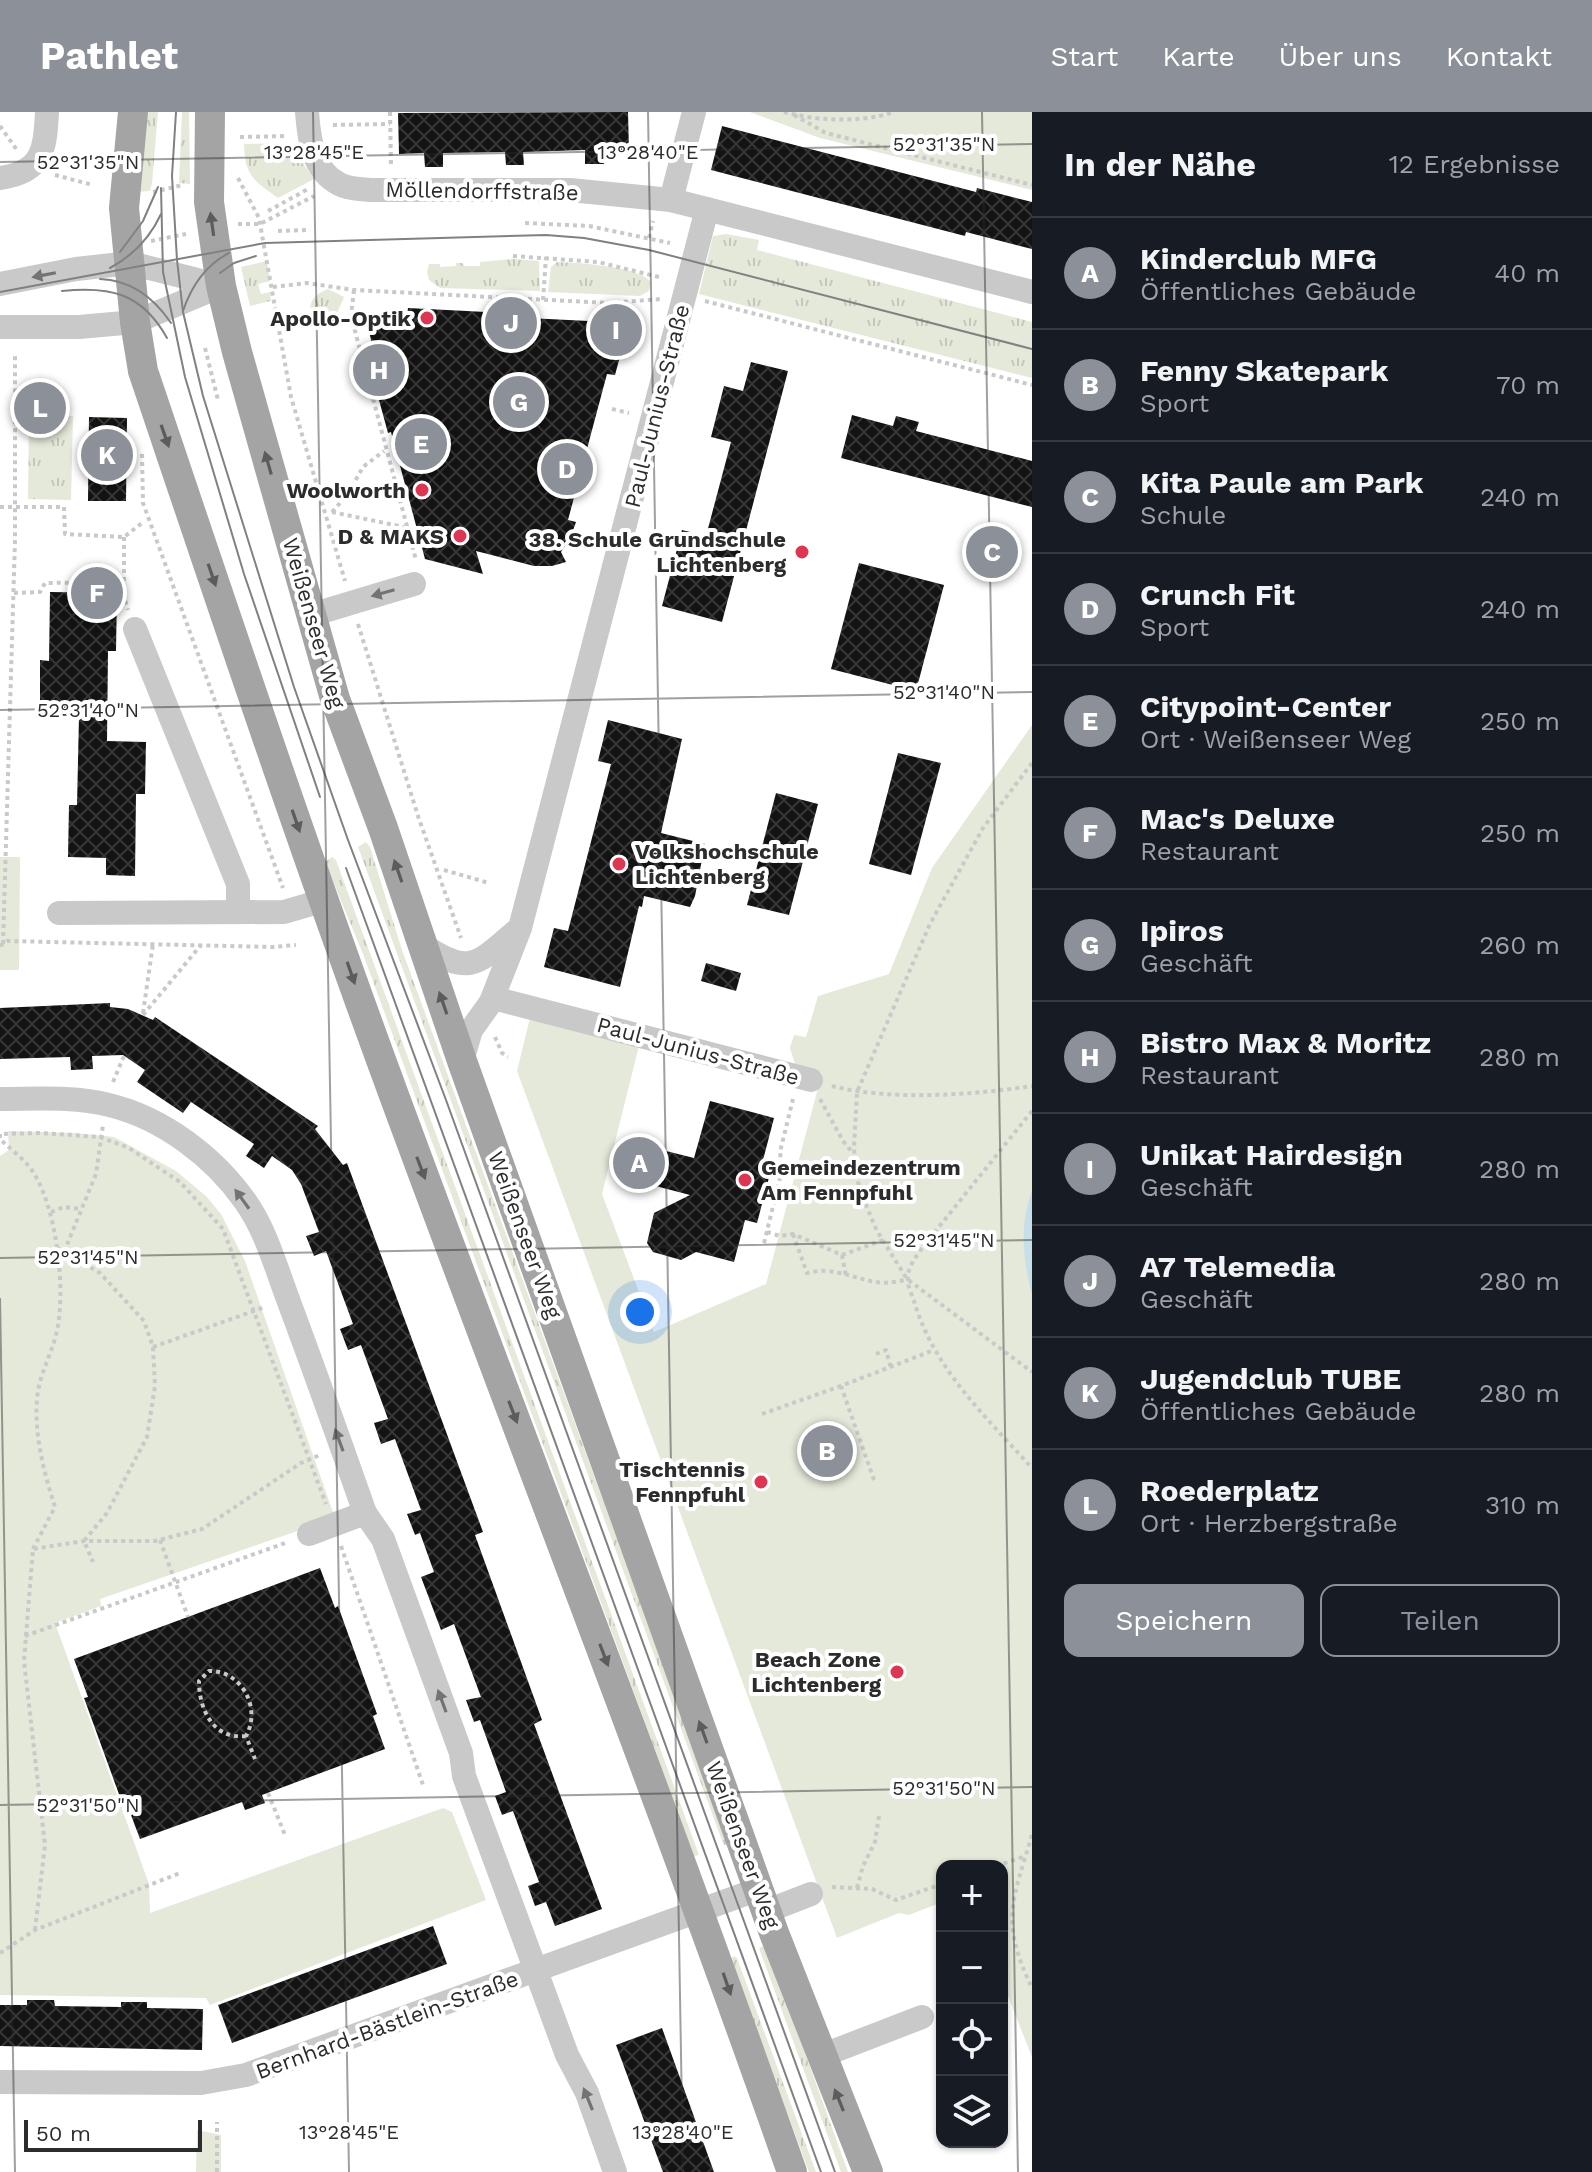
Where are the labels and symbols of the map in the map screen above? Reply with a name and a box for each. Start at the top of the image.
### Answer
text: 52°31'35"N [893,132,995,156]
text: 13°28'45"E [264,140,364,164]
text: 13°28'40"E [598,140,698,164]
text: 52°31'35"N [37,150,139,174]
street label: Möllendorffstraße [385,177,579,205]
one-way arrow [205,211,218,236]
one-way arrow [31,269,56,282]
pin: J [485,293,537,353]
pin: I [590,300,642,360]
street label: Paul-Junius-Straße [620,302,694,510]
place label: Apollo-Optik [270,306,411,331]
marker: Apollo-Optik [418,309,436,327]
pin: H [353,340,405,400]
pin: G [493,372,545,432]
pin: L [14,378,66,438]
pin: E [395,414,447,474]
one-way arrow [159,424,171,448]
pin: K [81,425,133,485]
pin: D [541,439,593,499]
one-way arrow [261,450,274,474]
place label: Woolworth [287,478,406,503]
marker: Woolworth [413,481,431,499]
pin: C [966,522,1018,582]
place label: D & MAKS [338,524,444,549]
marker: D & MAKS [451,527,469,545]
place label: 38. Schule Grundschule Lichtenberg [529,527,787,577]
street label: Weißenseer Weg [278,535,350,711]
marker: 38. Schule Grundschule Lichtenberg [793,543,811,561]
pin: F [71,563,123,623]
one-way arrow [207,564,219,588]
one-way arrow [370,587,394,600]
text: 52°31'40"N [893,680,995,704]
text: 52°31'40"N [37,698,139,722]
one-way arrow [291,810,303,834]
place label: Volkshochschule Lichtenberg [635,839,819,889]
marker: Volkshochschule Lichtenberg [610,855,628,873]
one-way arrow [391,859,403,883]
one-way arrow [345,961,358,985]
one-way arrow [436,991,448,1015]
street label: Paul-Junius-Straße [594,1012,802,1090]
pin: A [613,1133,665,1193]
street label: Weißenseer Weg [483,1148,567,1322]
place label: Gemeindezentrum Am Fennpfuhl [761,1155,961,1205]
one-way arrow [415,1156,428,1180]
marker: Gemeindezentrum Am Fennpfuhl [736,1171,754,1189]
one-way arrow [235,1188,251,1209]
text: 52°31'45"N [893,1228,995,1252]
text: 52°31'45"N [37,1245,139,1269]
your location [620,1292,660,1332]
one-way arrow [507,1400,520,1424]
pin: B [801,1421,853,1481]
one-way arrow [332,1427,344,1451]
place label: Tischtennis Fennpfuhl [619,1457,746,1507]
marker: Tischtennis Fennpfuhl [752,1473,770,1491]
one-way arrow [598,1643,611,1667]
place label: Beach Zone Lichtenberg [751,1647,882,1697]
marker: Beach Zone Lichtenberg [888,1663,906,1681]
one-way arrow [435,1689,448,1713]
one-way arrow [696,1719,708,1743]
street label: Weißenseer Weg [701,1758,785,1932]
text: 52°31'50"N [892,1776,996,1800]
text: 52°31'50"N [36,1793,140,1817]
street label: Bernhard-Bästlein-Straße [252,1966,522,2084]
one-way arrow [721,1973,733,1997]
one-way arrow [581,2087,594,2111]
one-way arrow [832,2088,845,2112]
scale bar [24,2116,202,2152]
text: 13°28'45"E [299,2120,399,2144]
text: 13°28'40"E [633,2120,733,2144]

